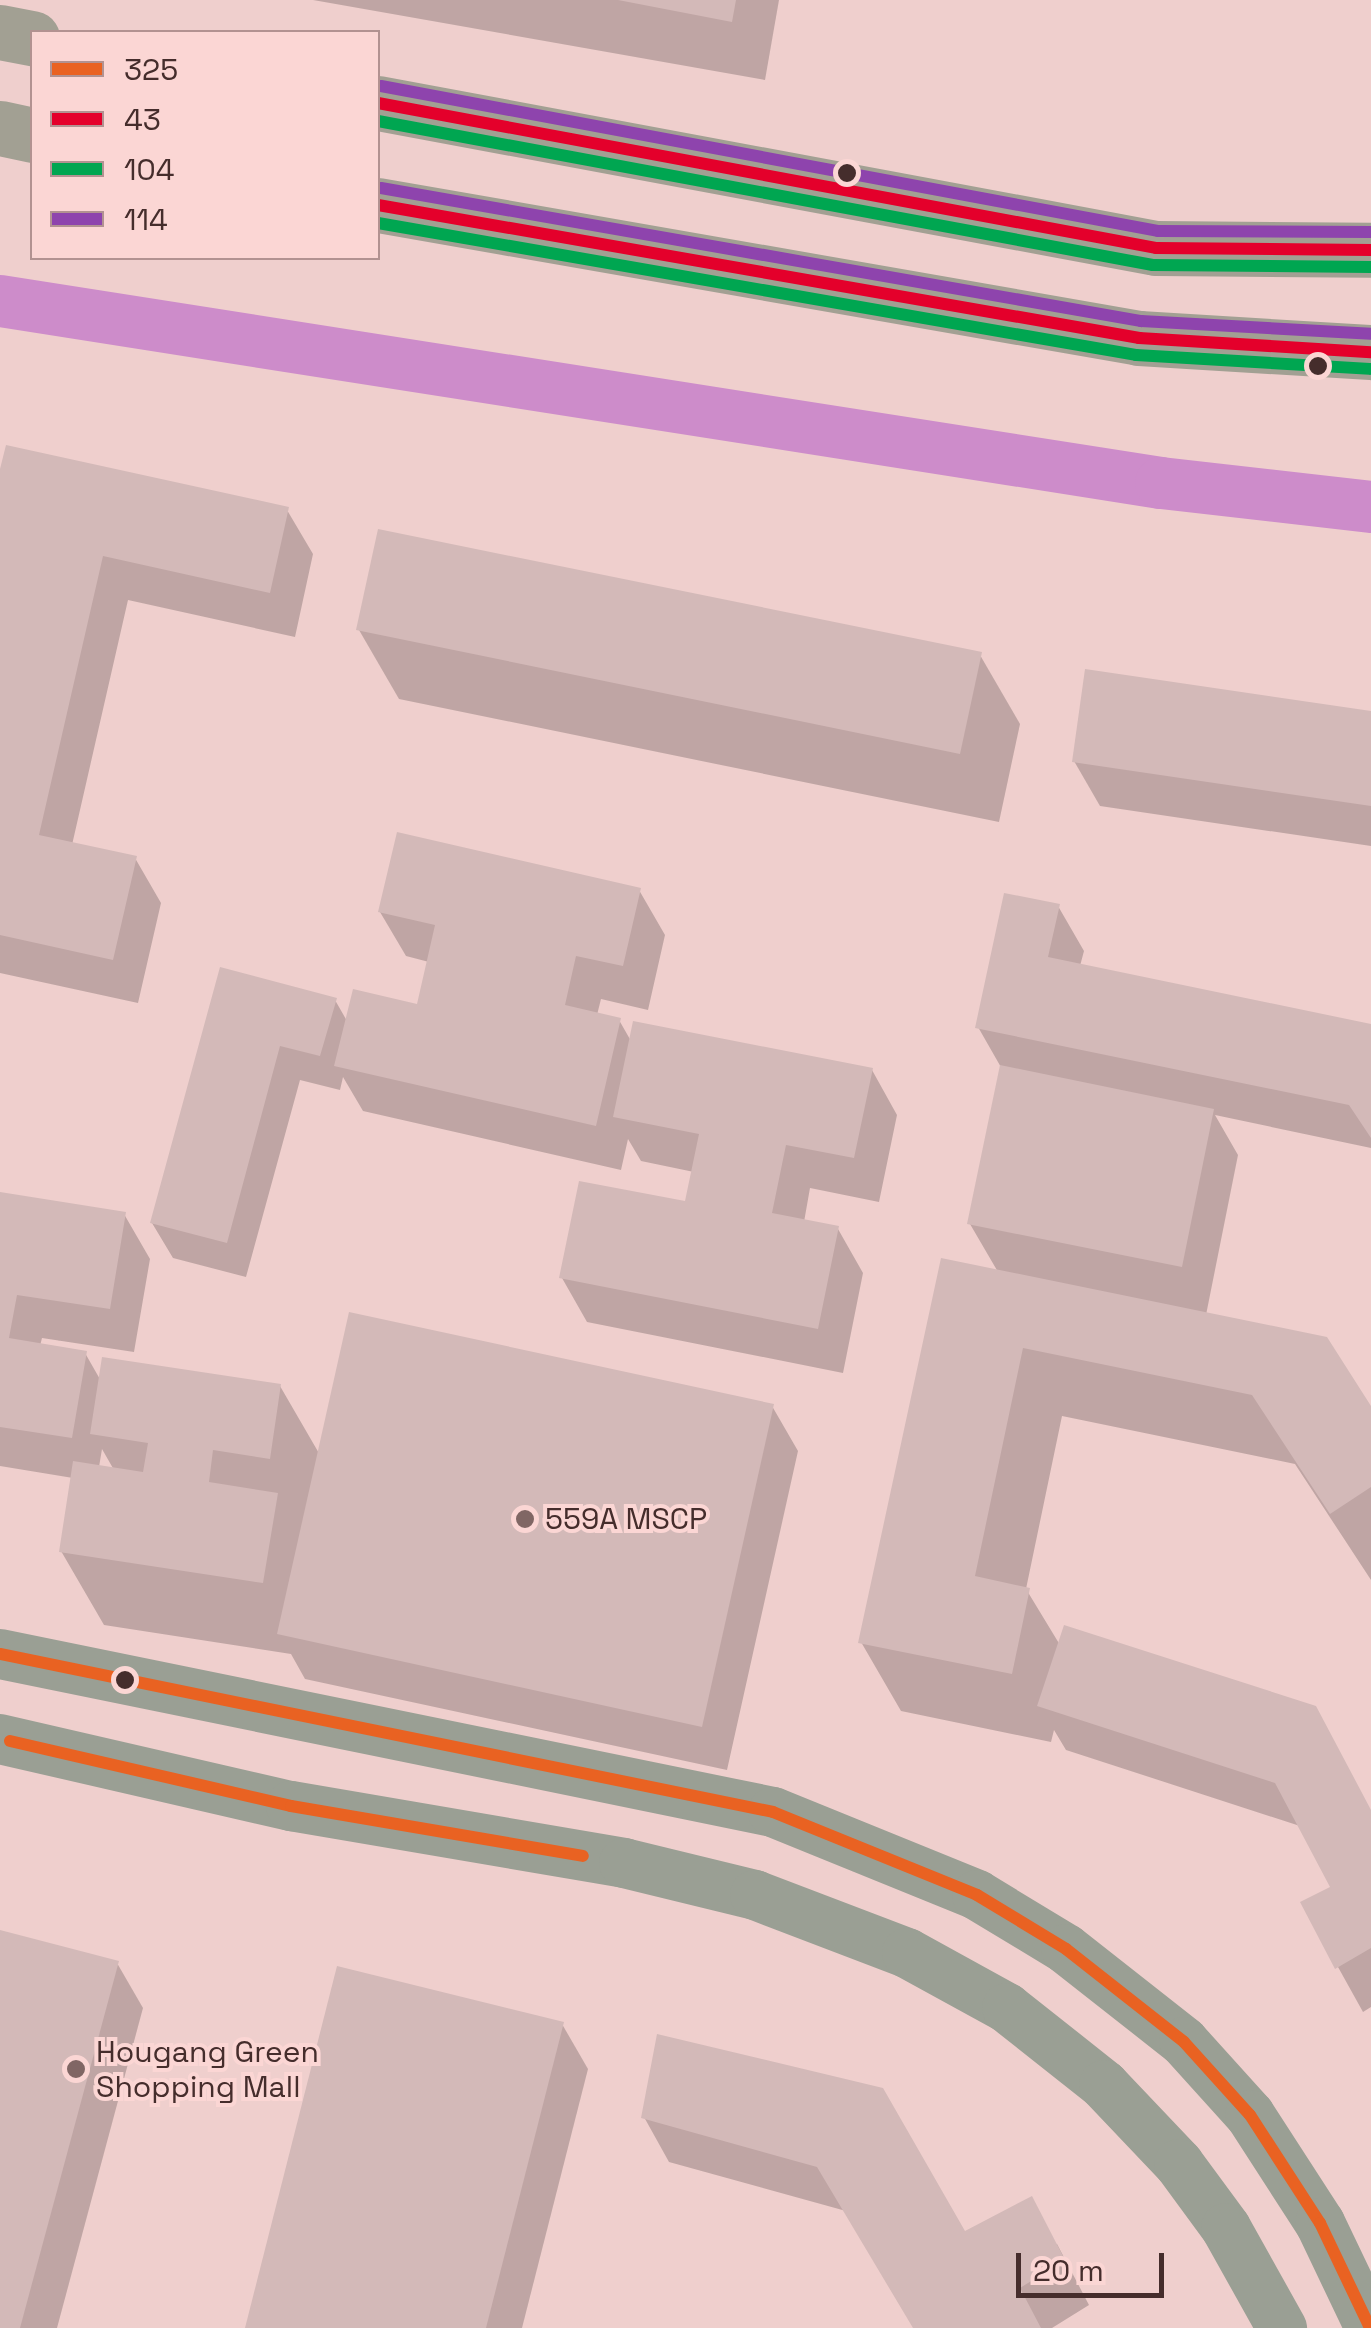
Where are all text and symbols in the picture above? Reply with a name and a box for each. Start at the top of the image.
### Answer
legend [30,30,380,260]
text: 325 [124,50,178,89]
text: 43 [124,100,161,139]
text: 104 [124,150,175,189]
unlabelled marker [837,163,857,183]
text: 114 [124,200,168,239]
unlabelled marker [1308,356,1328,376]
place label: 559A MSCP [545,1501,708,1537]
marker: 559A MSCP [514,1508,536,1530]
unlabelled marker [115,1670,135,1690]
place label: Hougang Green Shopping Mall [96,2034,319,2104]
marker: Hougang Green Shopping Mall [65,2058,87,2080]
scale bar [1021,2233,1168,2295]
text: 20 m [1033,2251,1104,2290]

